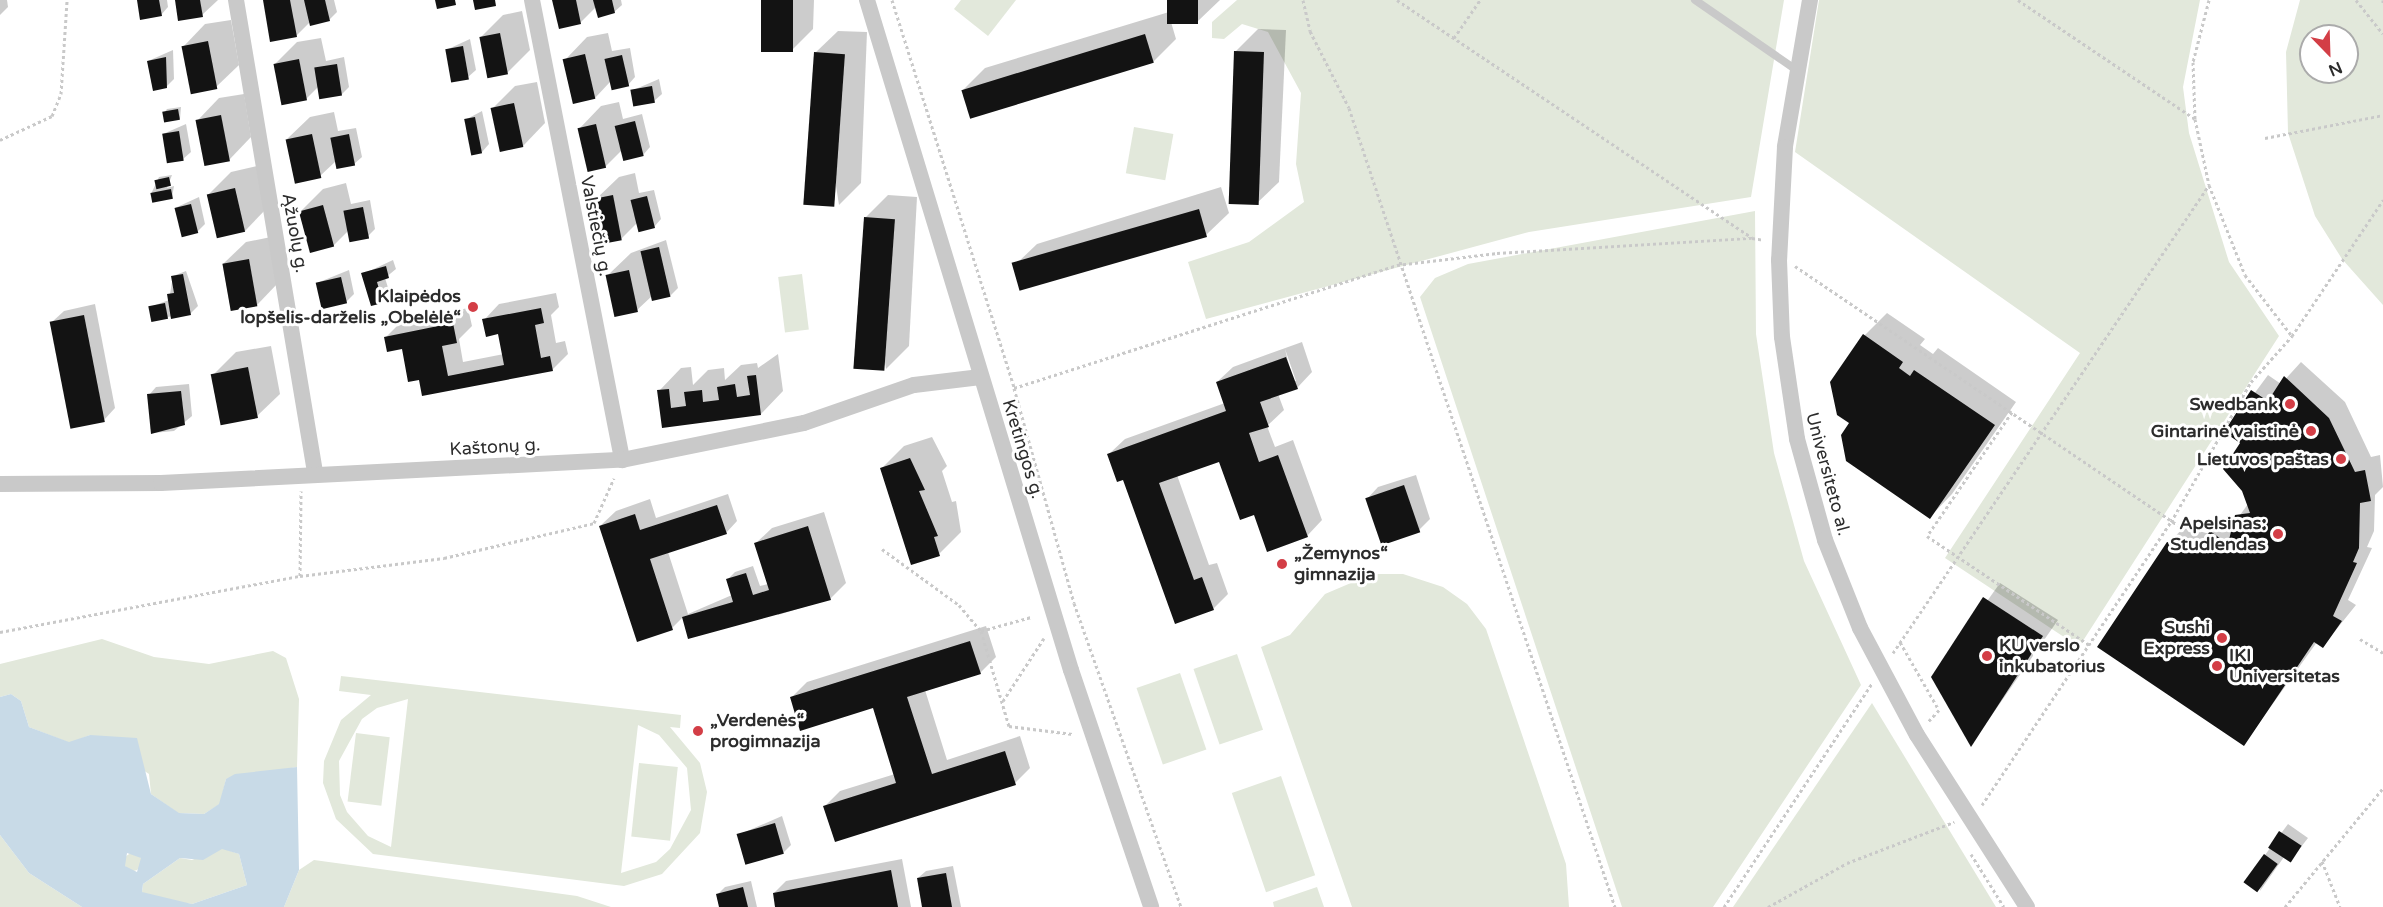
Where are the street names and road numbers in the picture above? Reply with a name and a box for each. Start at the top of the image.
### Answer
street label: Valstiečių g. [576,174,616,278]
street label: Ąžuolų g. [277,192,313,274]
street label: Kretingos g. [998,397,1048,501]
street label: Universiteto al. [1801,410,1855,538]
street label: Kaštonų g. [449,434,541,460]

